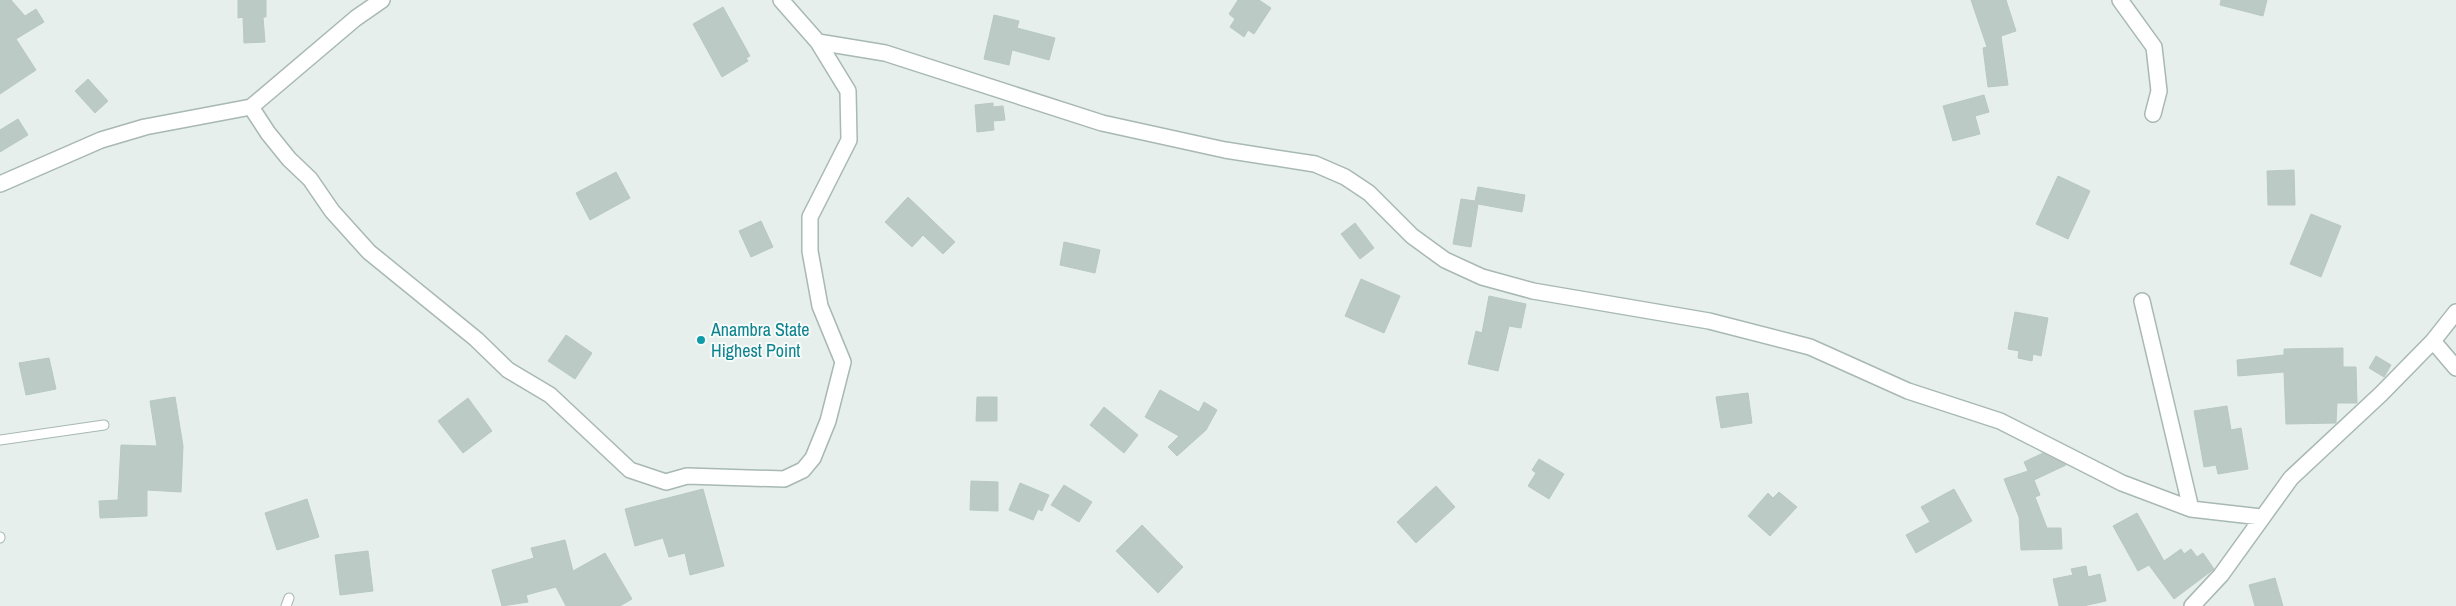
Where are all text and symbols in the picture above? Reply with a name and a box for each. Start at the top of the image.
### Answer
place label: Anambra State Highest Point [710,317,809,363]
marker: Anambra State Highest Point [695,334,707,346]

